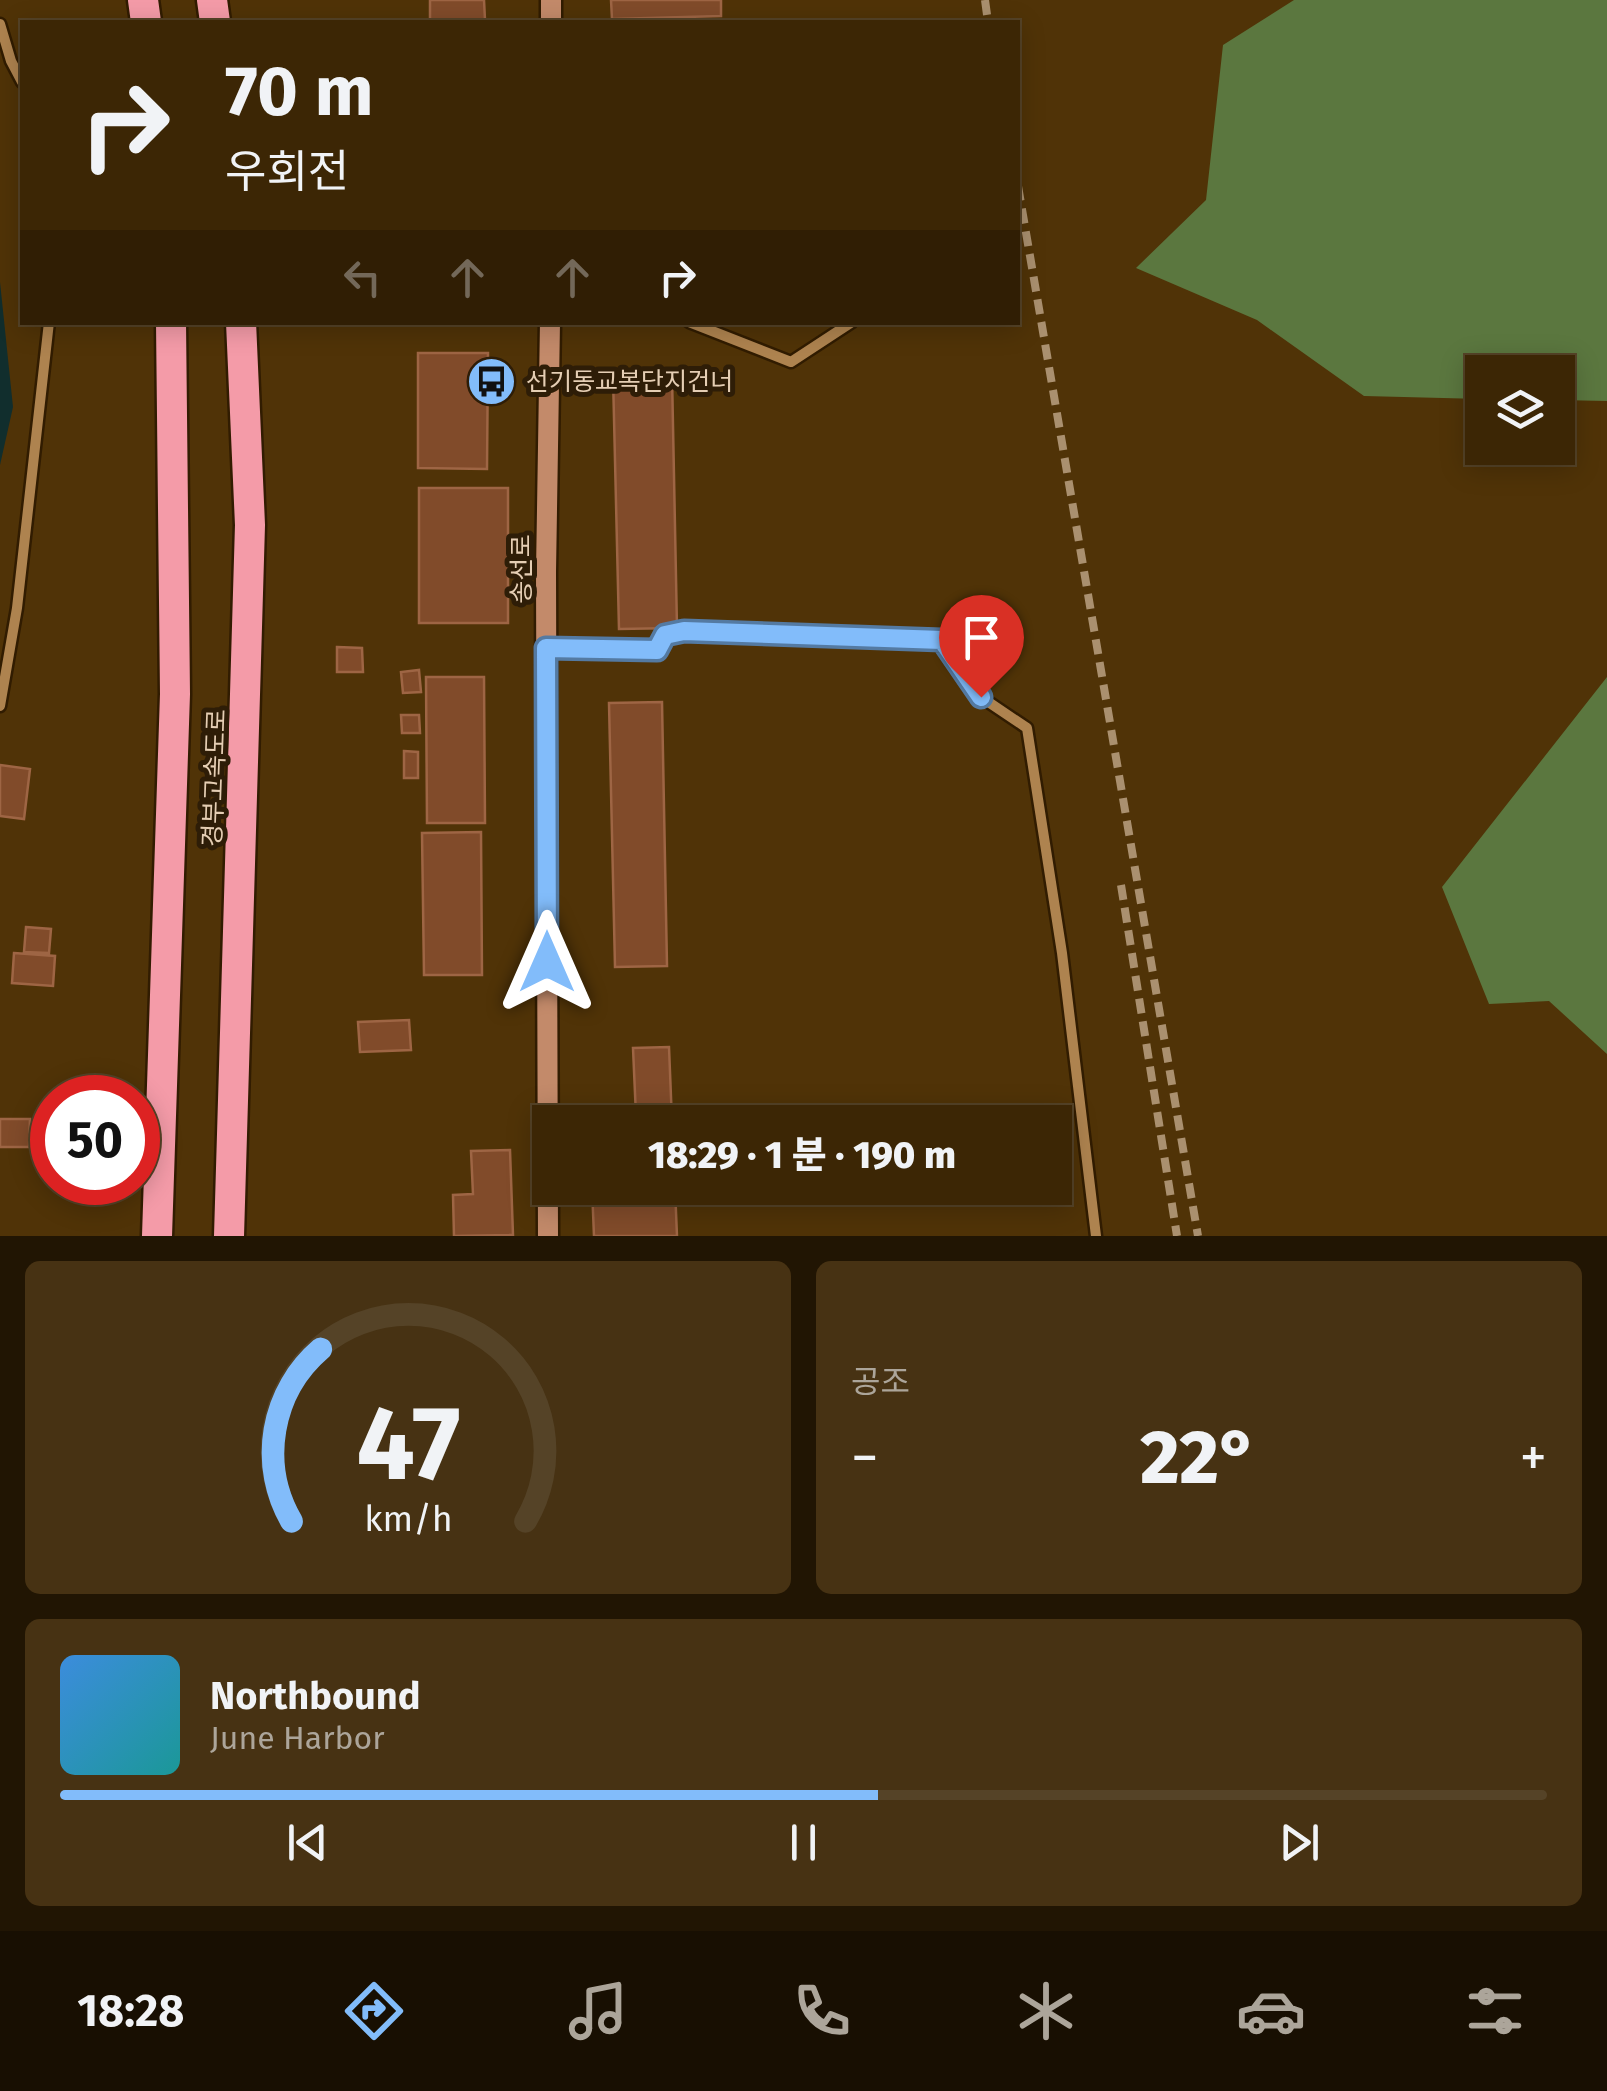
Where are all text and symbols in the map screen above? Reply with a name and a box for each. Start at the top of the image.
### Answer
text: 70 m [225,50,374,134]
icon: right [60,60,190,190]
text: 우회전 [225,145,349,199]
icon: left [335,250,390,305]
icon: ahead [440,250,495,305]
icon: ahead [545,250,600,305]
icon: right [650,250,705,305]
bus stop icon: 선기동교복단지건너 [465,355,517,407]
map controls [1465,355,1575,465]
button: layers [1465,355,1575,465]
place label: 선기동교복단지건너 [526,367,733,397]
street label: 송선로 [507,534,537,604]
pin [939,595,1024,698]
icon: arrive [954,610,1009,665]
street label: 경부고속도로 [198,709,232,848]
position arrow [495,910,599,1014]
speed limit sign: 50 [30,1075,160,1205]
text: 18:29 · 1 분 · 190 m [648,1132,956,1178]
text: 공조 [851,1363,910,1401]
text: 47 [356,1382,460,1507]
text: 22° [1140,1413,1258,1503]
text: − [851,1425,879,1491]
text: + [1520,1425,1547,1491]
text: km/h [364,1498,452,1540]
text: Northbound [210,1673,421,1719]
text: June Harbor [210,1719,385,1757]
icon: previous [280,1815,335,1870]
icon: pause [776,1815,831,1870]
icon: next [1272,1815,1327,1870]
icon: directions [339,1976,409,2046]
icon: music [563,1976,633,2046]
icon: phone [787,1976,857,2046]
icon: climate [1011,1976,1081,2046]
icon: car [1236,1976,1306,2046]
icon: filters [1460,1976,1530,2046]
text: 18:28 [77,1984,184,2038]

